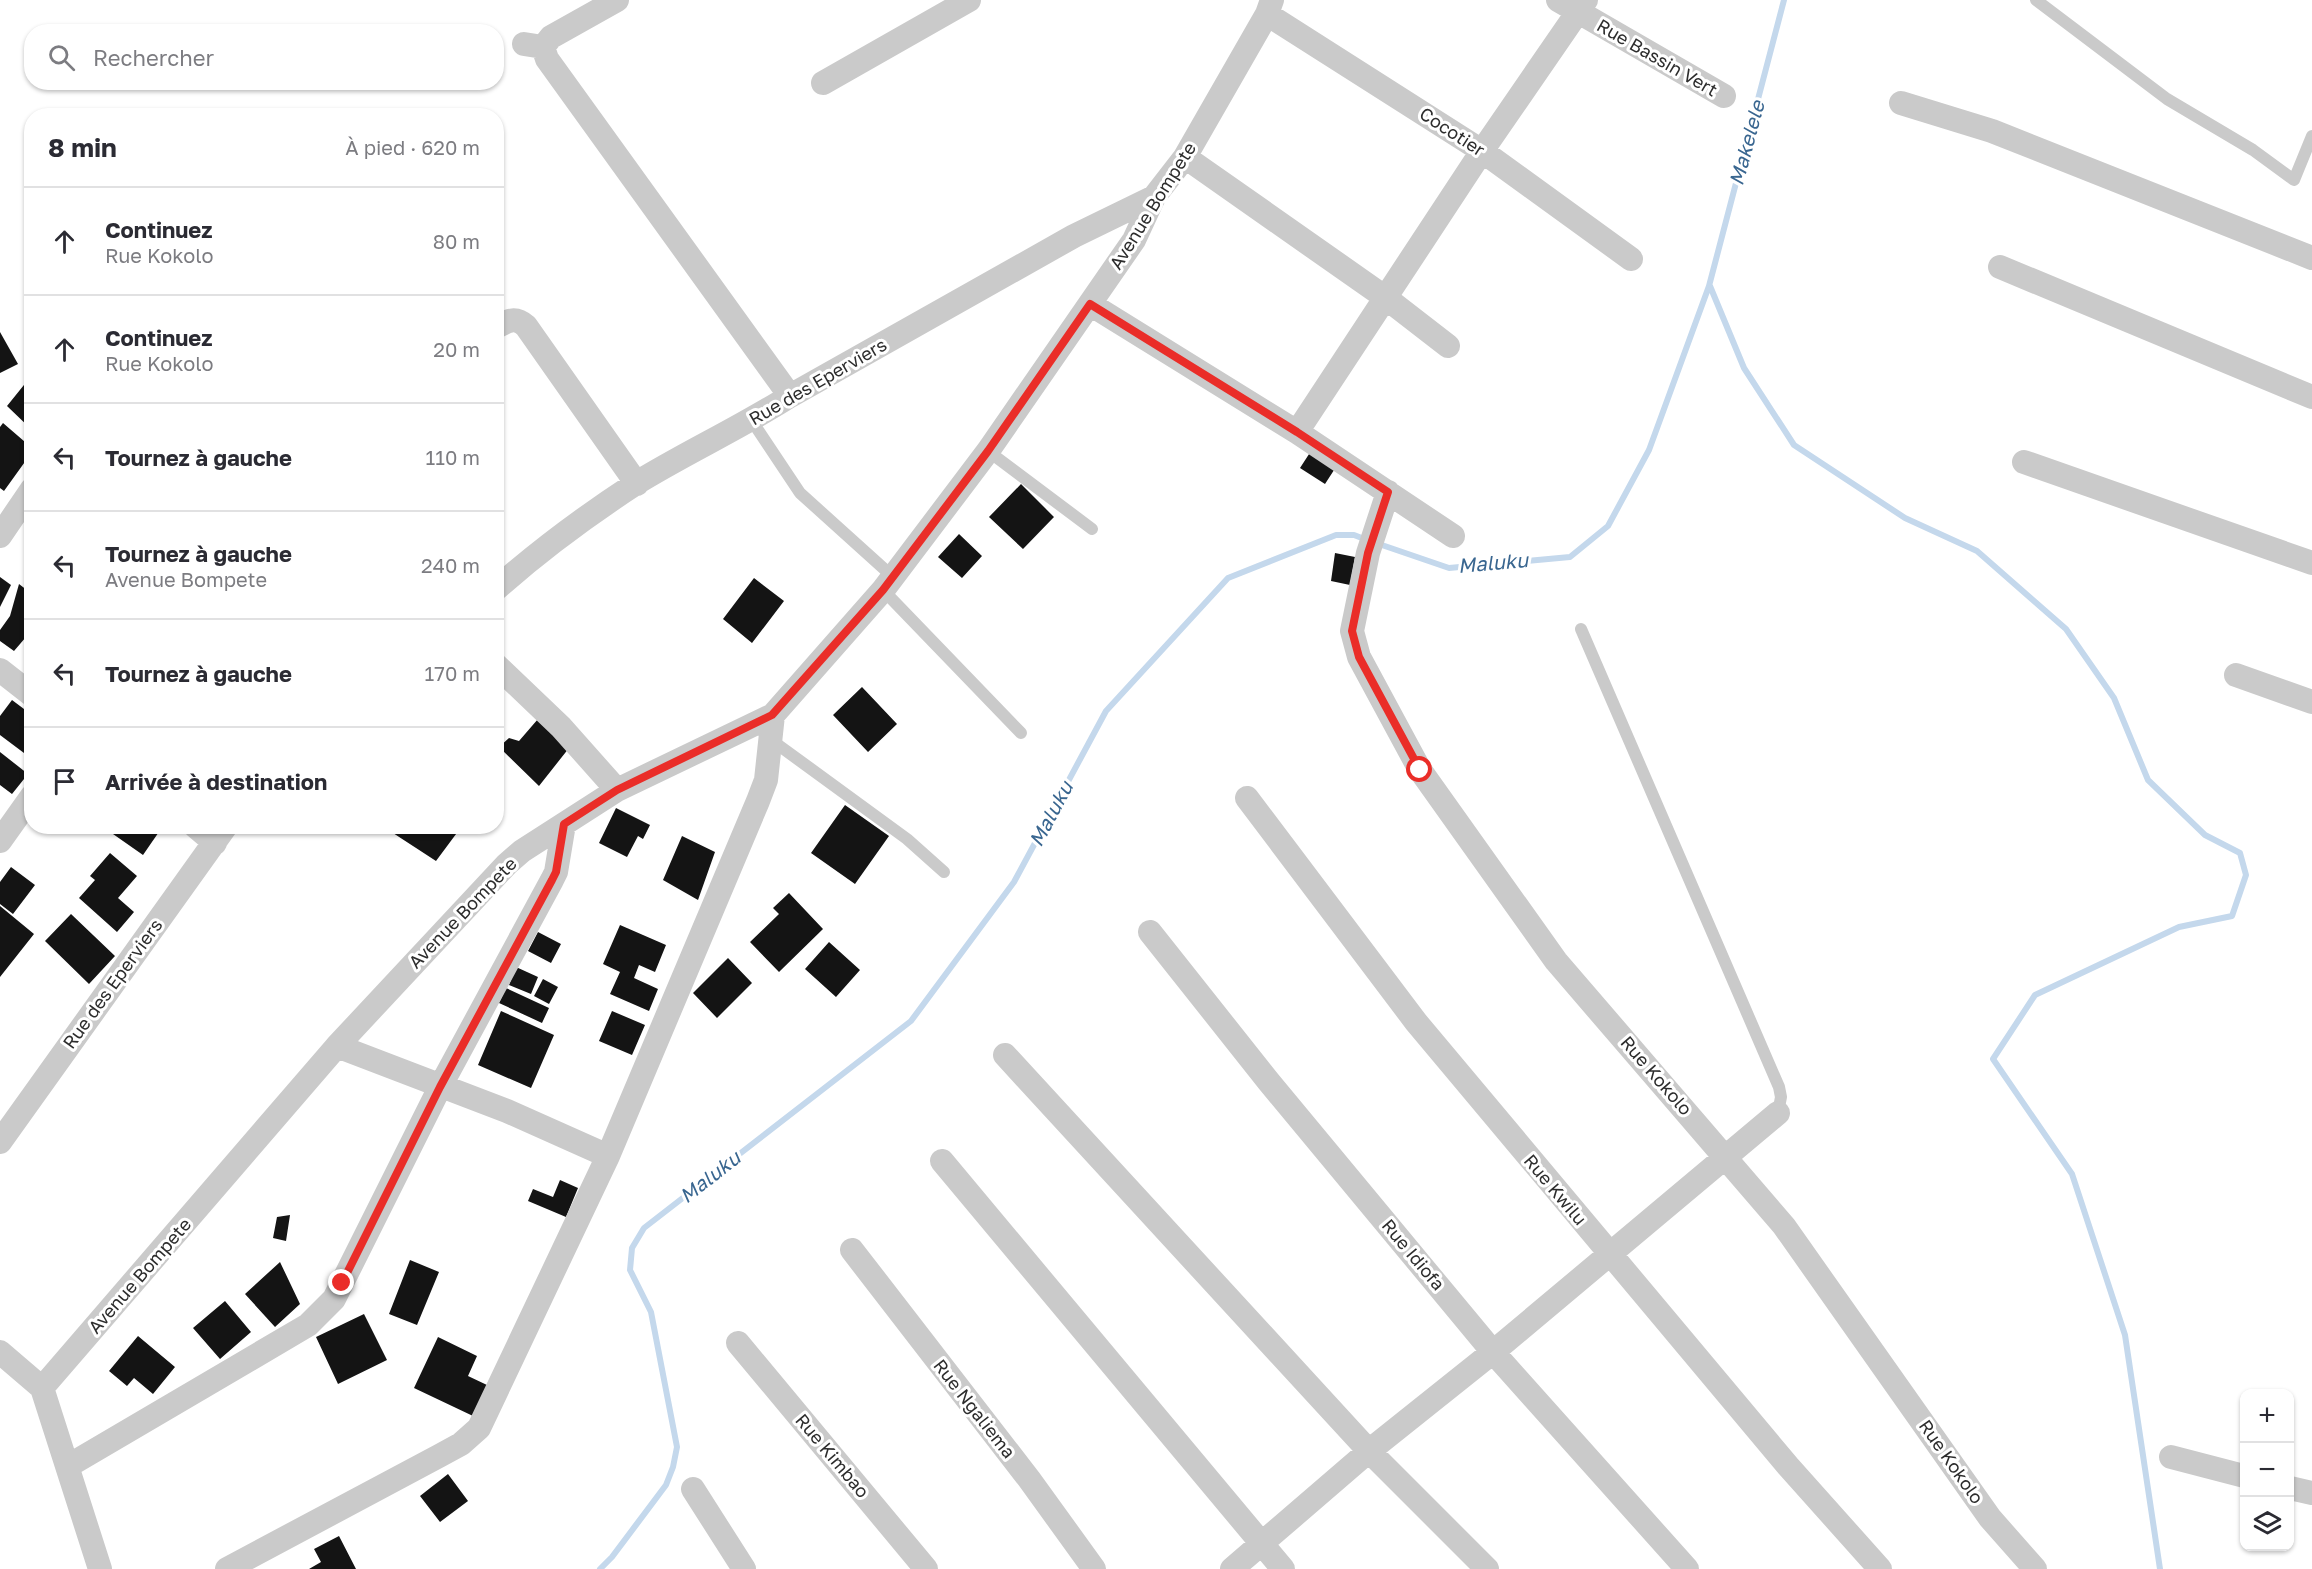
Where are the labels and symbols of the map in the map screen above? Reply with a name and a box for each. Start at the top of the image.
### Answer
street label: Rue Bassin Vert [1593,14,1722,101]
water label: Makelele [1723,96,1769,188]
street label: Cocotier [1416,102,1489,160]
street label: Avenue Bompete [1104,138,1200,273]
street label: Rue des Eperviers [745,333,890,429]
water label: Maluku [1457,547,1531,577]
route start [1406,756,1432,782]
water label: Maluku [1023,775,1078,850]
street label: Avenue Bompete [404,852,521,972]
street label: Rue des Eperviers [58,914,167,1053]
street label: Rue Kokolo [1616,1031,1697,1119]
water label: Maluku [674,1144,746,1207]
street label: Rue Kwilu [1520,1149,1592,1229]
street label: Avenue Bompete [83,1213,195,1338]
street label: Rue Idiofa [1378,1214,1450,1294]
route end [328,1269,354,1295]
street label: Rue Ngaliema [929,1354,1020,1462]
street label: Rue Kimbao [791,1409,874,1502]
street label: Rue Kokolo [1915,1415,1989,1508]

